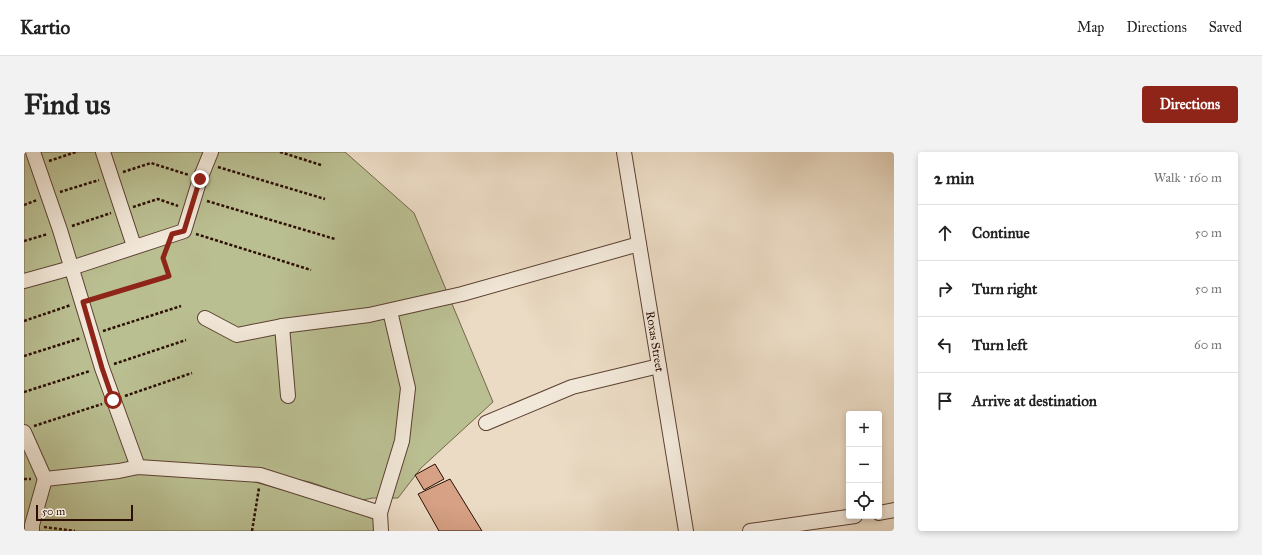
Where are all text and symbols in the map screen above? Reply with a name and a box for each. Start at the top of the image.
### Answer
text: Kartio [20,16,70,39]
text: Map [1077,19,1104,36]
text: Directions [1126,19,1187,36]
text: Saved [1209,19,1242,36]
button: Directions [1142,86,1238,123]
text: Find us [24,87,110,122]
text: 2 min [934,168,974,189]
route end [191,170,209,188]
text: Walk · 160 m [1154,170,1222,186]
icon: ahead [934,222,956,244]
text: Continue [972,224,1030,242]
text: 50 m [1195,225,1222,241]
icon: right [934,278,956,300]
text: Turn right [972,280,1037,298]
text: 50 m [1195,281,1222,297]
street label: Roxas Street [643,310,667,374]
icon: left [934,334,956,356]
text: Turn left [972,336,1028,354]
text: 60 m [1194,337,1222,353]
icon: arrive [934,390,956,412]
route start [104,391,122,409]
text: Arrive at destination [972,392,1097,410]
map controls [846,411,882,519]
button: + [846,411,882,447]
button: − [846,447,882,483]
button: locate [846,483,882,519]
scale bar [36,503,133,522]
text: 50 m [42,505,65,518]

